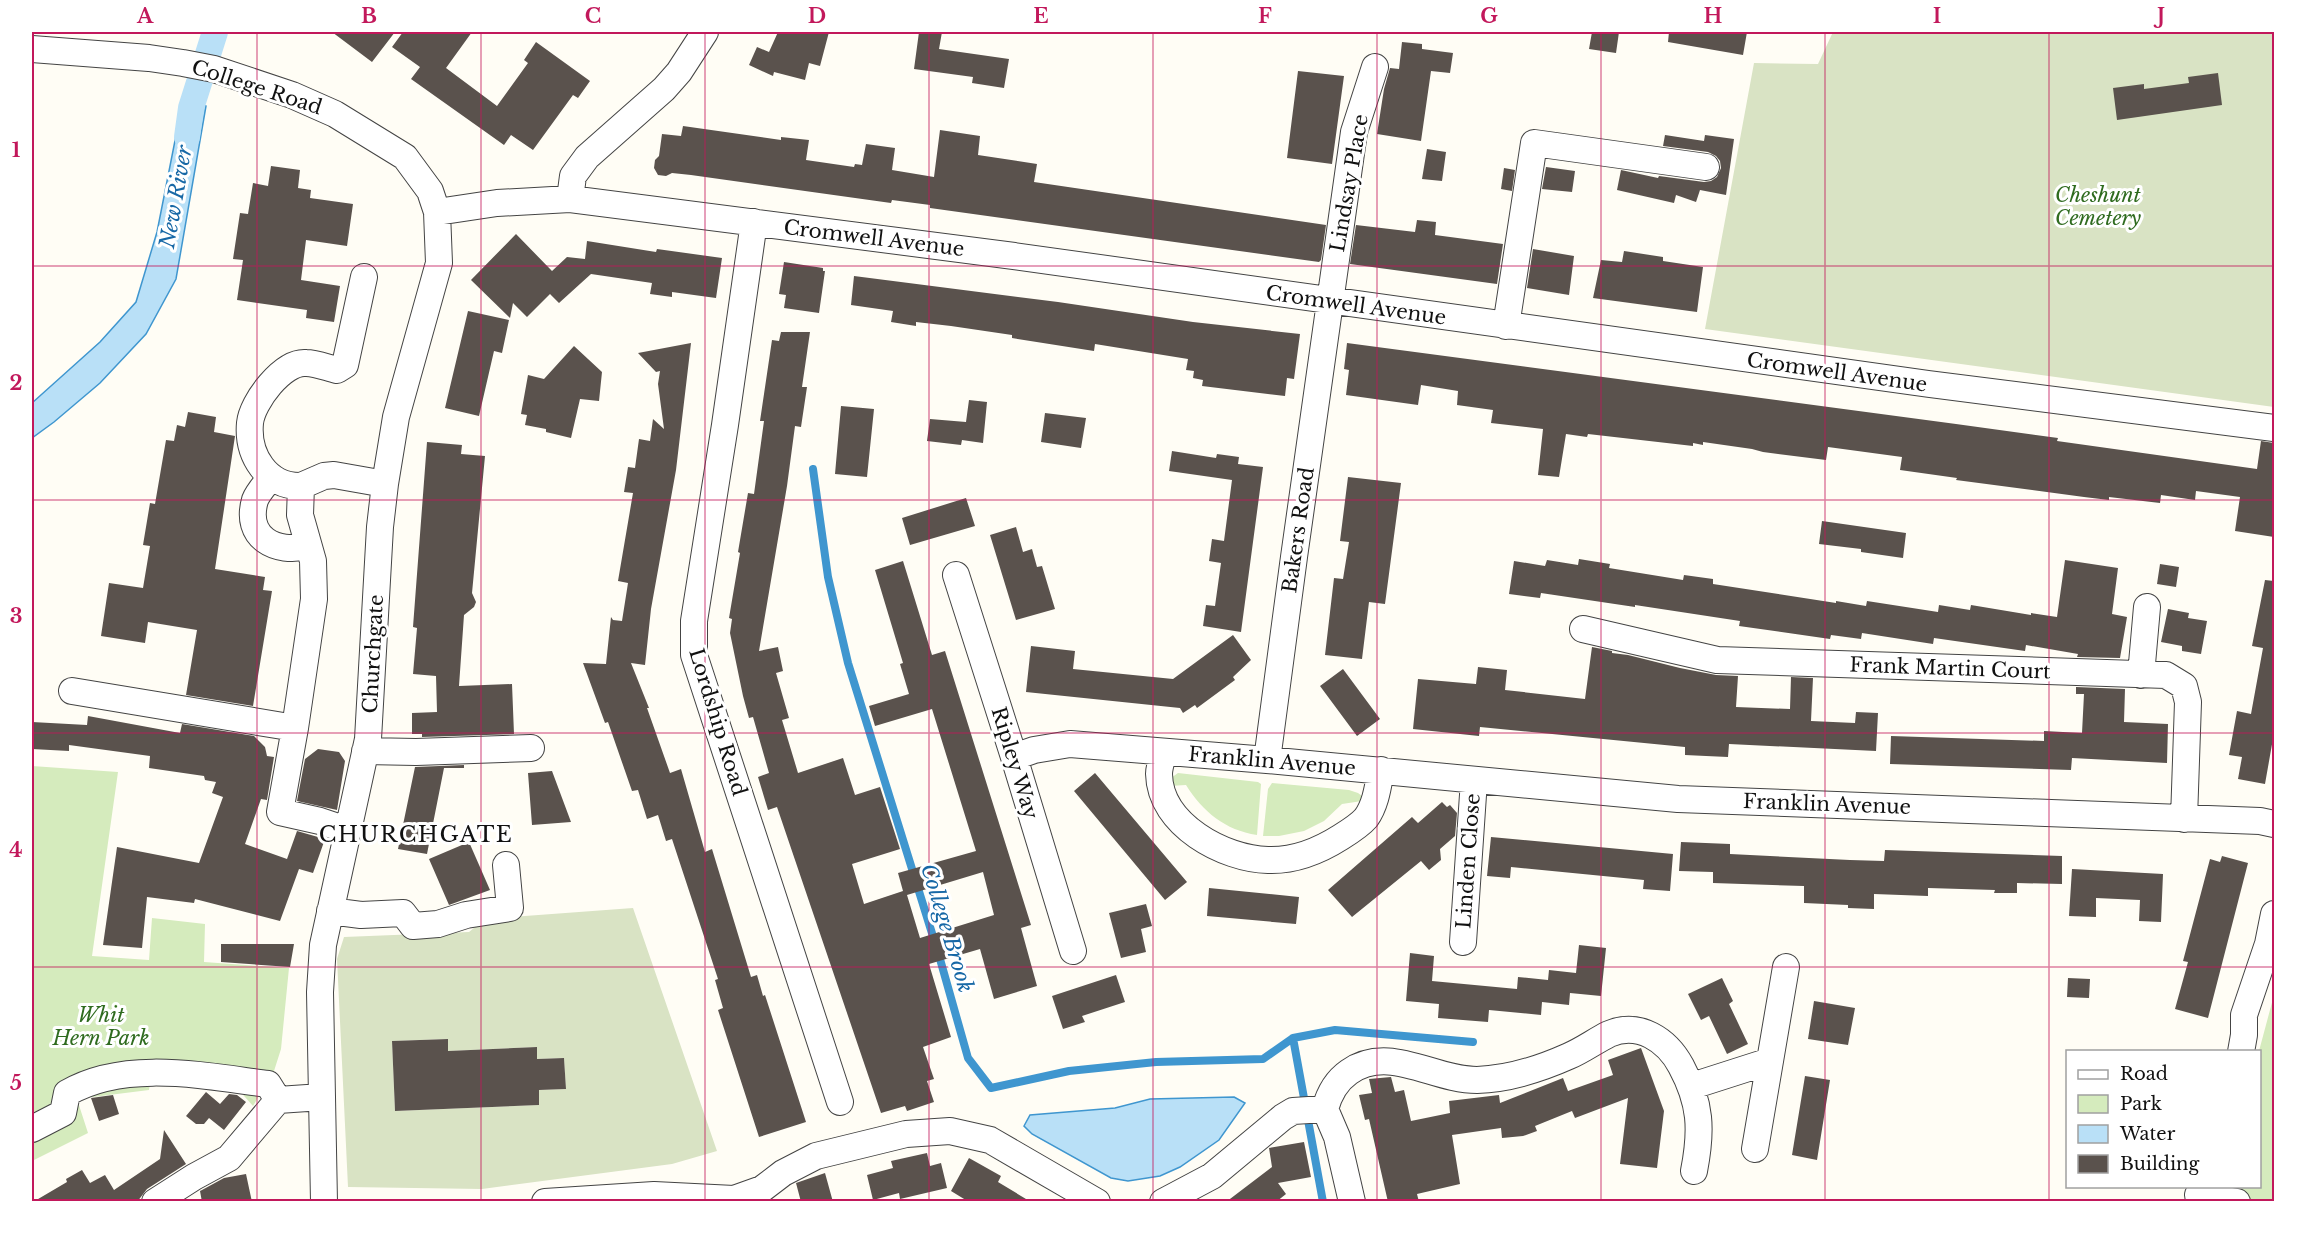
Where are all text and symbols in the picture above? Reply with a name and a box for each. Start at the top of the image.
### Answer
text: A [136,4,154,28]
text: B [361,4,377,28]
text: C [585,4,601,28]
text: D [808,4,826,28]
text: E [1033,4,1049,28]
text: F [1258,4,1272,28]
text: G [1480,4,1498,28]
text: H [1704,4,1723,28]
text: I [1933,4,1941,28]
text: J [2153,4,2165,28]
street label: College Road [189,55,325,119]
street label: Lindsay Place [1325,112,1373,254]
text: 1 [12,138,21,162]
water label: New River [154,142,198,252]
park label: Cheshunt Cemetery [2055,183,2142,230]
street label: Cromwell Avenue [782,215,966,261]
street label: Cromwell Avenue [1264,280,1448,330]
street label: Cromwell Avenue [1745,347,1929,397]
text: 2 [9,371,23,395]
street label: Bakers Road [1277,465,1319,595]
street label: Churchgate [358,594,388,714]
text: 3 [10,604,22,628]
street label: Lordship Road [684,645,752,799]
street label: Frank Martin Court [1849,652,2051,684]
street label: Ripley Way [987,704,1044,822]
street label: Franklin Avenue [1187,742,1357,780]
street label: Franklin Avenue [1743,789,1911,819]
street label: Linden Close [1451,792,1485,930]
district label: CHURCHGATE [319,821,513,848]
text: 4 [9,838,23,862]
water label: College Brook [915,861,979,995]
park label: Whit Hern Park [52,1003,149,1050]
legend [2066,1050,2261,1188]
text: Road [2120,1063,2168,1085]
text: 5 [10,1071,22,1095]
text: Park [2120,1093,2162,1115]
text: Water [2119,1123,2176,1145]
text: Building [2120,1153,2199,1175]

